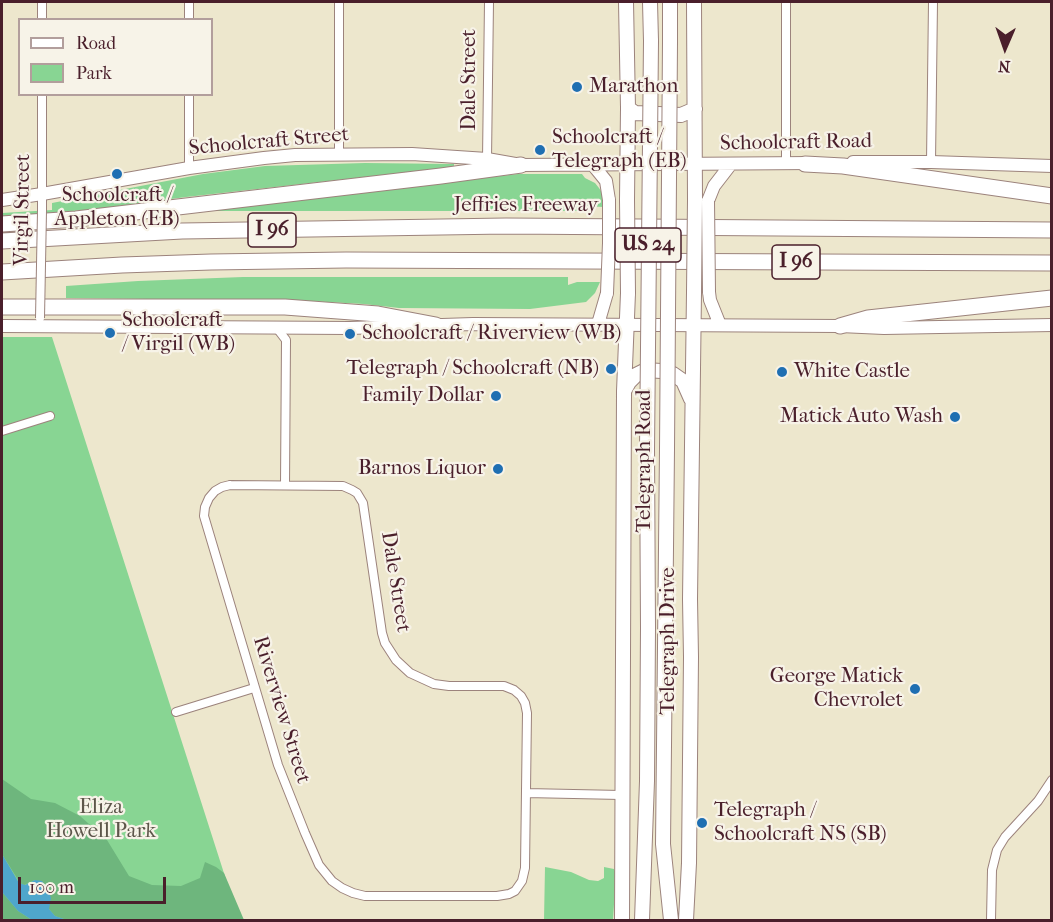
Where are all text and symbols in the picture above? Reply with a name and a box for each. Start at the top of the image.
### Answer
legend [18,18,213,96]
north arrow [975,18,1035,78]
street label: Dale Street [457,29,483,131]
text: Road [76,33,116,54]
text: N [998,57,1011,76]
text: Park [76,63,112,84]
place label: Marathon [589,74,678,100]
marker: Marathon [570,80,584,94]
street label: Schoolcraft Street [188,122,350,162]
place label: Schoolcraft / Telegraph (EB) [552,125,687,175]
street label: Schoolcraft Road [720,129,872,157]
marker: Schoolcraft / Telegraph (EB) [533,143,547,157]
street label: Virgil Street [9,154,37,266]
marker: Schoolcraft / Appleton (EB) [110,167,124,181]
place label: Schoolcraft / Appleton (EB) [54,183,180,233]
street label: Jeffries Freeway [454,193,598,219]
road number: I 96 [248,213,296,247]
road number: US 24 [615,228,681,262]
road number: I 96 [772,245,820,279]
place label: Schoolcraft / Virgil (WB) [122,308,235,358]
place label: Schoolcraft / Riverview (WB) [362,321,621,347]
marker: Schoolcraft / Virgil (WB) [103,326,117,340]
marker: Schoolcraft / Riverview (WB) [343,327,357,341]
place label: Telegraph / Schoolcraft (NB) [346,356,599,382]
place label: White Castle [794,359,910,385]
marker: Telegraph / Schoolcraft (NB) [604,362,618,376]
marker: White Castle [775,365,789,379]
place label: Family Dollar [362,383,484,409]
marker: Family Dollar [489,389,503,403]
street label: Telegraph Road [632,390,658,532]
place label: Matick Auto Wash [780,404,943,430]
marker: Matick Auto Wash [948,410,962,424]
place label: Barnos Liquor [358,456,486,482]
marker: Barnos Liquor [491,462,505,476]
street label: Dale Street [375,530,415,634]
street label: Telegraph Drive [656,567,682,715]
street label: Riverview Street [247,633,315,787]
place label: George Matick Chevrolet [770,664,903,714]
marker: George Matick Chevrolet [908,682,922,696]
park label: Eliza Howell Park [46,795,156,845]
place label: Telegraph / Schoolcraft NS (SB) [714,798,887,848]
marker: Telegraph / Schoolcraft NS (SB) [695,816,709,830]
scale bar [21,865,170,903]
text: 100 m [29,877,74,898]

